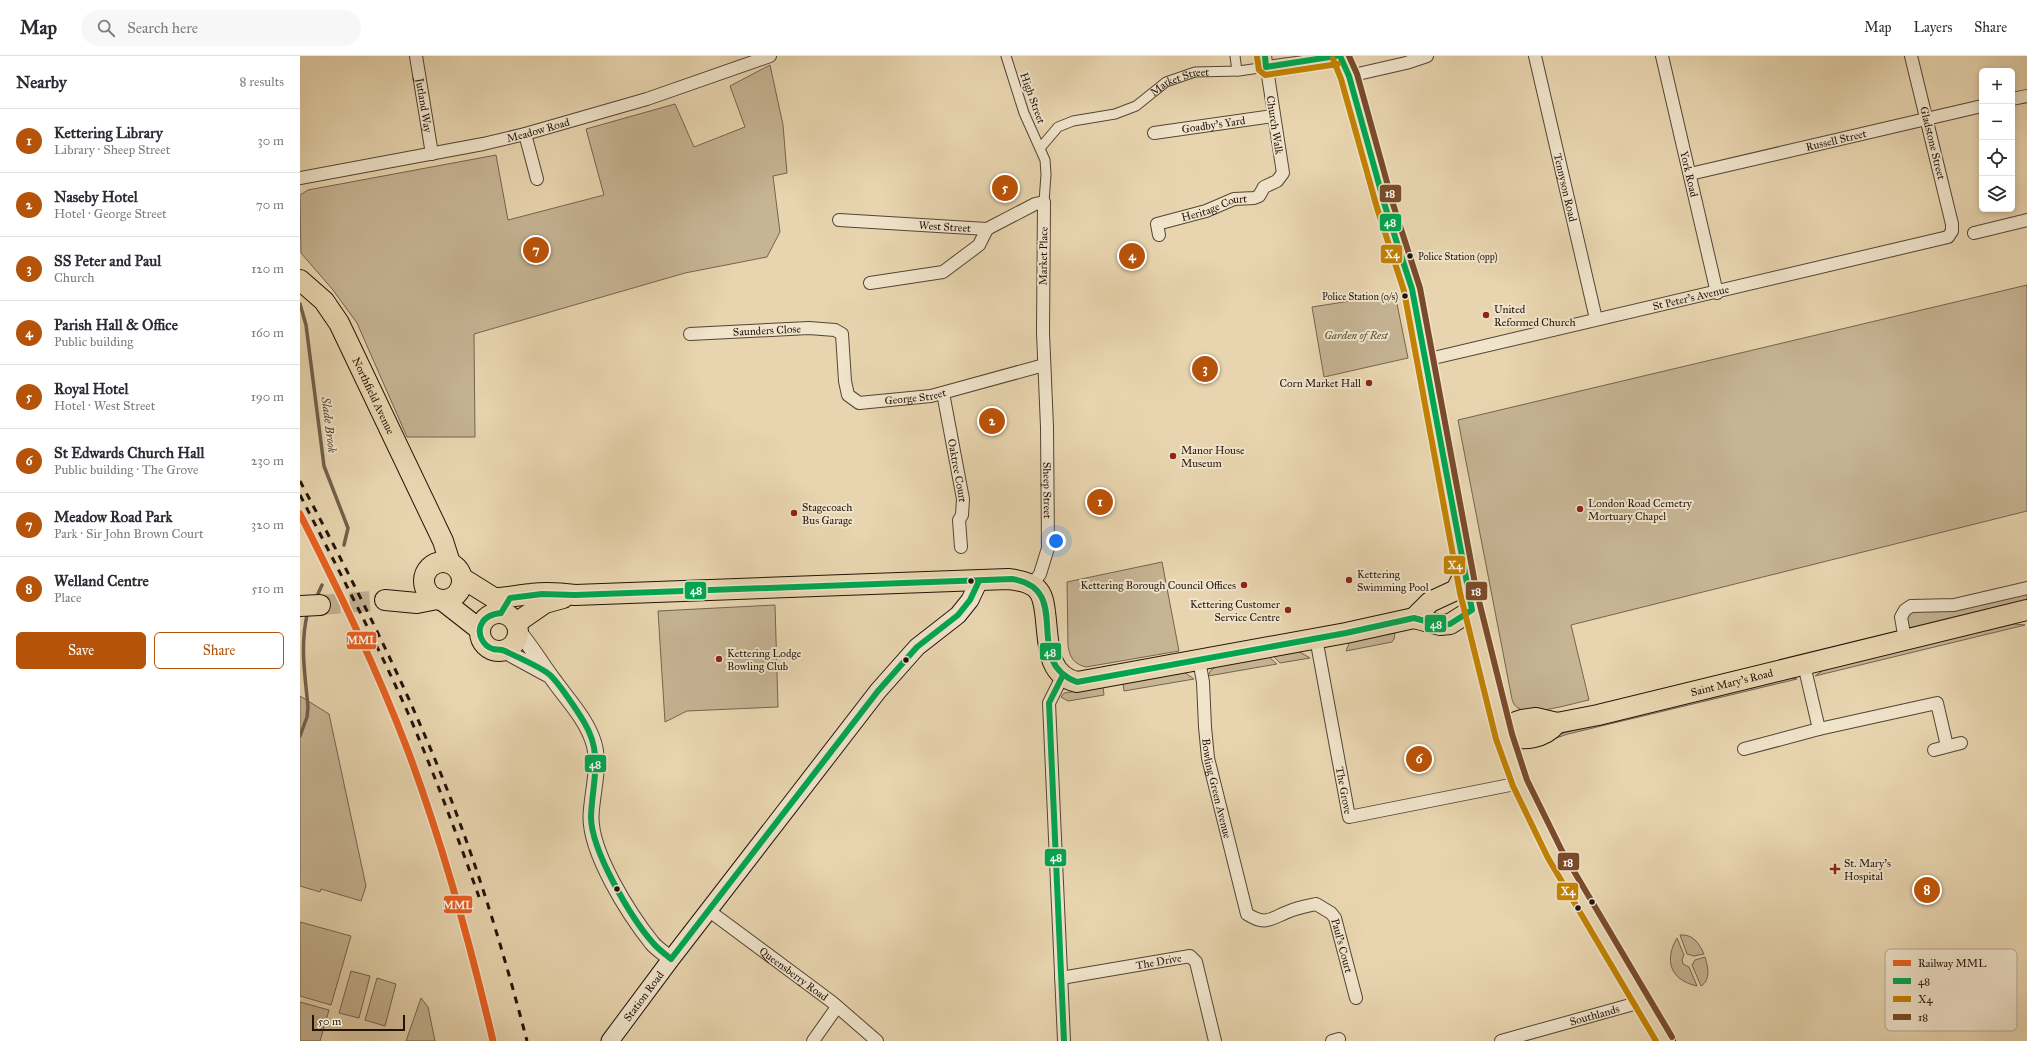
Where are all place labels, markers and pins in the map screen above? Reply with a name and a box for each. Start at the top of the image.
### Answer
pin: 5 [992,173,1018,203]
pin: 7 [523,235,549,265]
pin: 4 [1119,241,1145,271]
marker: Police Station (opp) [1405,251,1415,261]
place label: Police Station (opp) [1418,251,1498,263]
place label: Police Station (o/s) [1322,291,1398,303]
marker: Police Station (o/s) [1400,291,1410,301]
place label: United Reformed Church [1494,303,1576,329]
marker: United Reformed Church [1481,310,1491,320]
pin: 3 [1192,354,1218,384]
place label: Corn Market Hall [1279,377,1361,390]
marker: Corn Market Hall [1364,378,1374,388]
pin: 2 [979,406,1005,436]
place label: Manor House Museum [1181,444,1245,470]
marker: Manor House Museum [1168,451,1178,461]
pin: 1 [1087,487,1113,517]
place label: London Road Cemetry Mortuary Chapel [1588,497,1693,523]
place label: Stagecoach Bus Garage [802,501,853,527]
marker: London Road Cemetry Mortuary Chapel [1575,504,1585,514]
marker: Stagecoach Bus Garage [789,508,799,518]
place label: Kettering Swimming Pool [1357,568,1429,594]
marker: Kettering Swimming Pool [1344,575,1354,585]
unlabelled marker [966,576,976,586]
place label: Kettering Borough Council Offices [1080,579,1236,592]
marker: Kettering Borough Council Offices [1239,580,1249,590]
place label: Kettering Customer Service Centre [1190,598,1281,624]
marker: Kettering Customer Service Centre [1283,605,1293,615]
place label: Kettering Lodge Bowling Club [727,647,802,673]
marker: Kettering Lodge Bowling Club [714,654,724,664]
unlabelled marker [901,655,911,665]
pin: 6 [1406,744,1432,774]
place label: St. Mary's Hospital [1844,857,1891,883]
marker: St. Mary's Hospital [1829,863,1841,875]
pin: 8 [1914,875,1940,905]
unlabelled marker [612,884,622,894]
unlabelled marker [1587,897,1597,907]
unlabelled marker [1573,903,1583,913]

